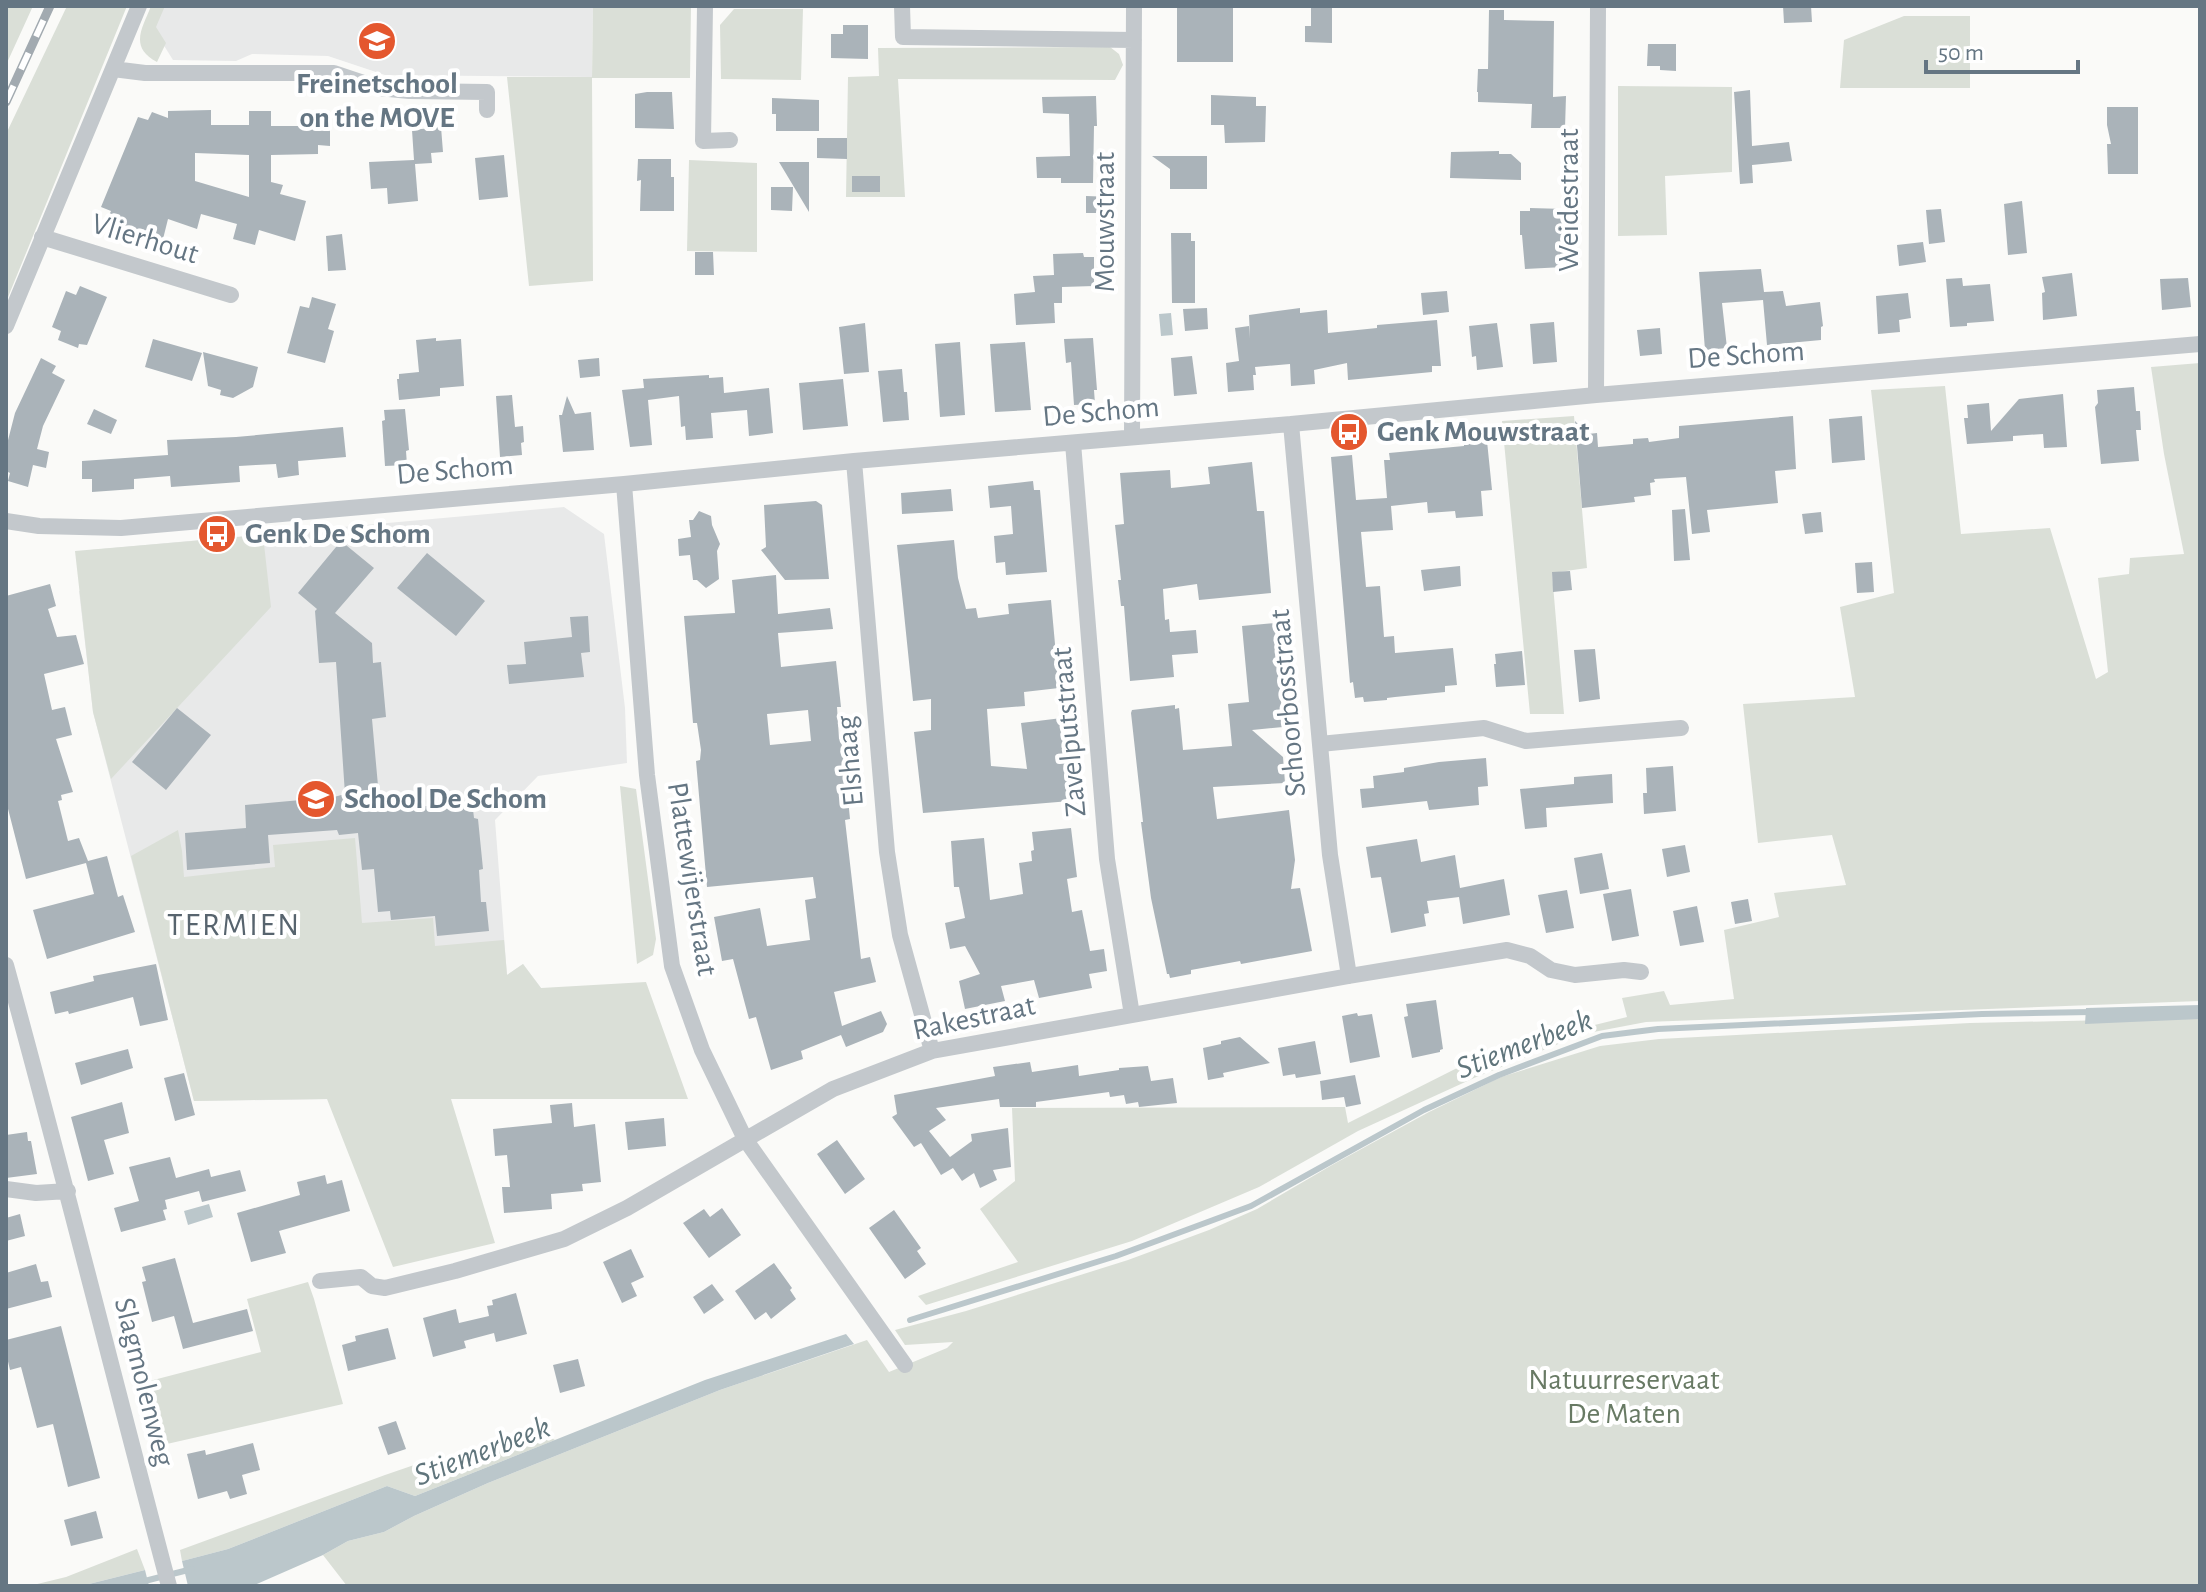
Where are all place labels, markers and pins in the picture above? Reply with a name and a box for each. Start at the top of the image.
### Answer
school or university icon: Freinetschool on the MOVE [356,20,398,62]
place label: Freinetschool on the MOVE [296,69,458,133]
bus stop icon: Genk Mouwstraat [1328,411,1370,453]
place label: Genk Mouwstraat [1377,417,1589,447]
bus stop icon: Genk De Schom [196,513,238,555]
place label: Genk De Schom [245,519,431,549]
school or university icon: School De Schom [295,778,337,820]
place label: School De Schom [344,784,547,814]

